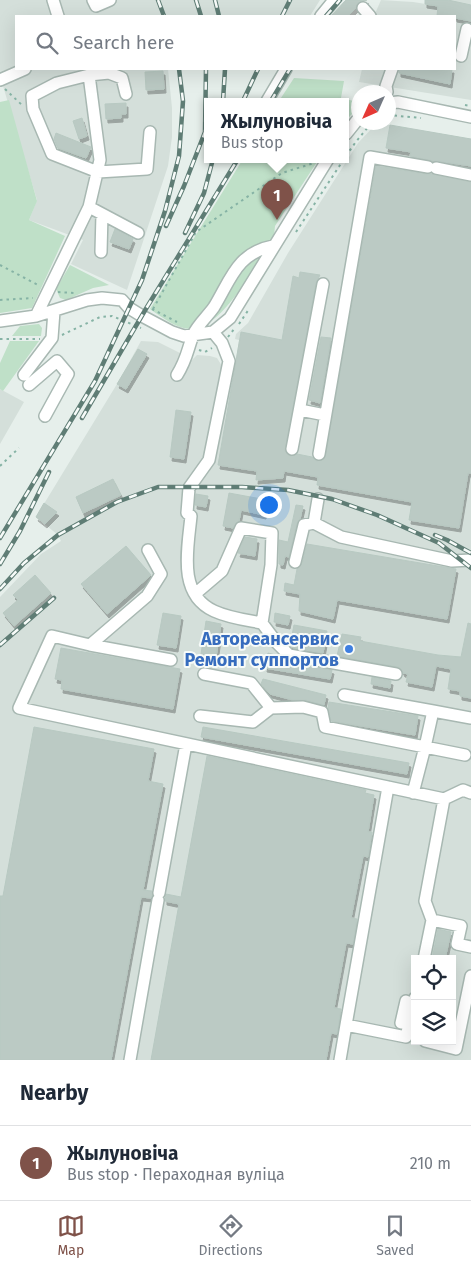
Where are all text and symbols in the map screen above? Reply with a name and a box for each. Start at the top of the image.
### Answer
search box [15,15,456,70]
icon: search [33,29,61,57]
text: Search here [73,31,174,54]
north arrow [351,85,396,130]
popup [204,98,349,163]
text: Жылуновіча [221,110,332,133]
text: Bus stop [221,133,283,152]
pin: 1 [261,179,293,220]
your location [256,492,282,518]
place label: Автореансервис Ремонт суппортов [185,628,339,671]
marker: Автореансервис Ремонт суппортов [343,643,355,655]
map controls [411,955,456,1045]
button: locate [411,955,456,1000]
button: layers [411,1000,456,1045]
text: Nearby [20,1080,88,1106]
text: Жылуновіча [67,1142,178,1165]
text: 1 [32,1154,40,1173]
text: 210 m [410,1154,451,1173]
text: Bus stop · Пераходная вуліца [67,1165,285,1184]
tab: Map [57,1212,85,1259]
tab: Directions [198,1212,263,1259]
tab: Saved [376,1212,414,1259]

